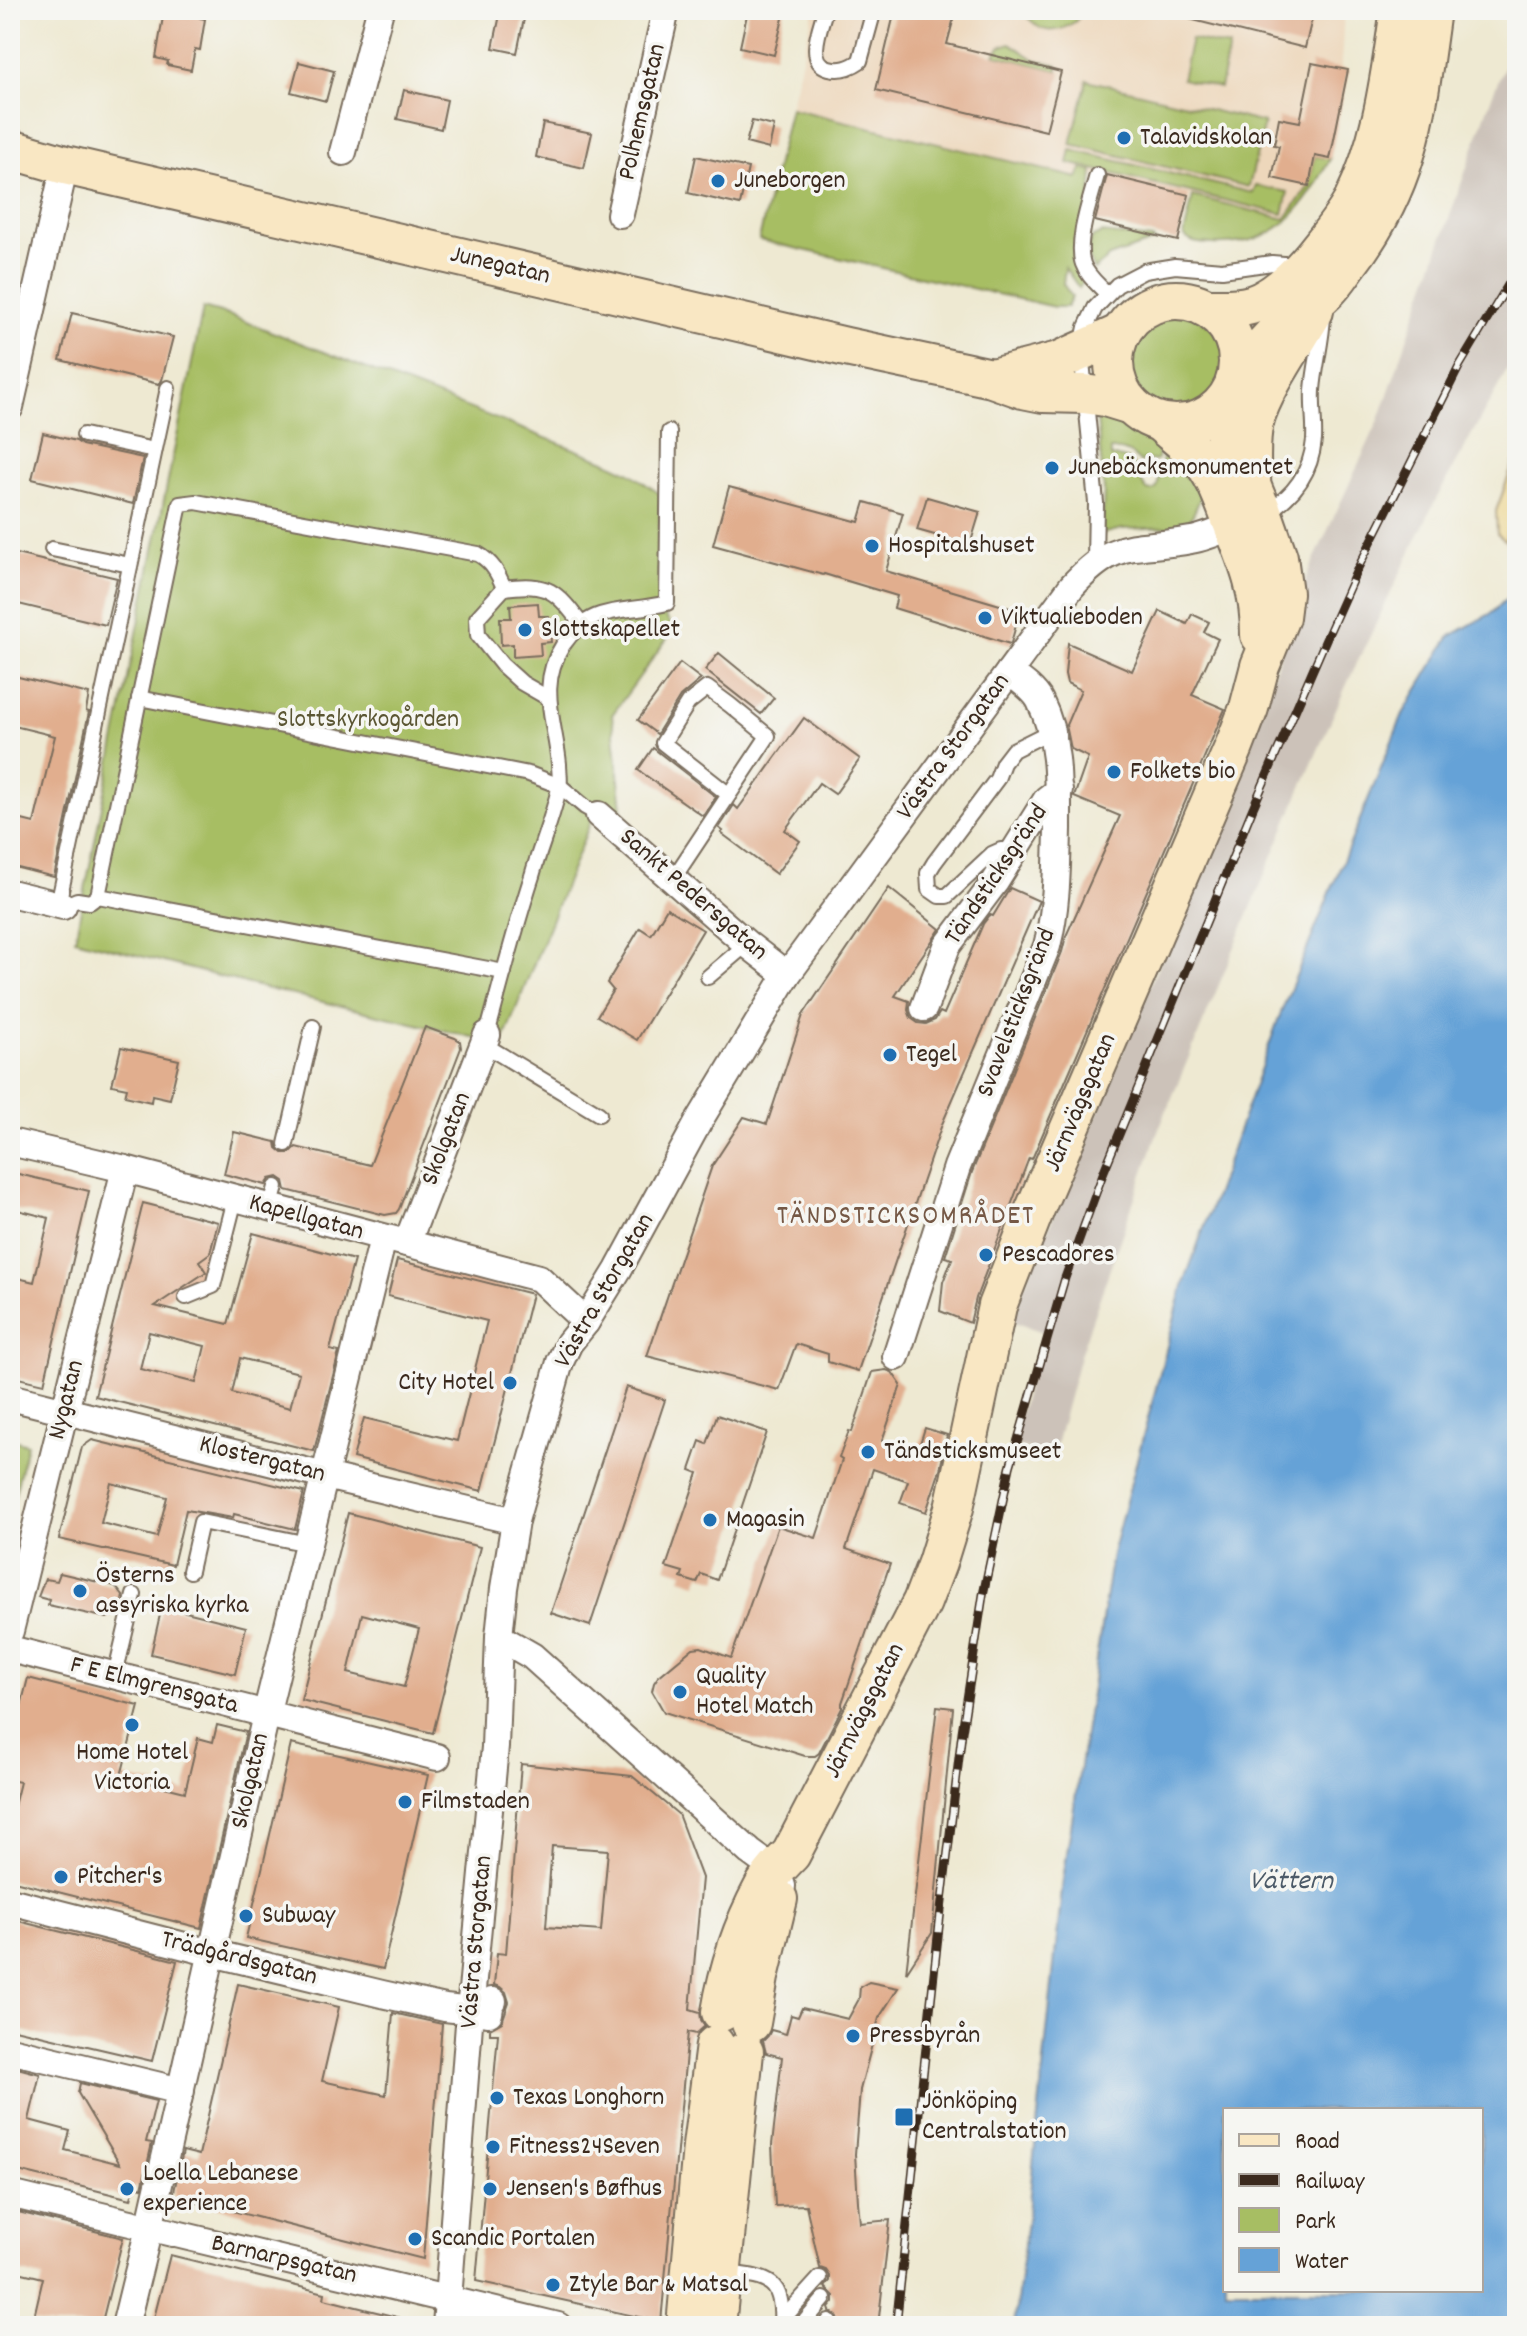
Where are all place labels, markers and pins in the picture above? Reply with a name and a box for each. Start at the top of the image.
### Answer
place label: Talavidskolan [1140,120,1272,157]
marker: Talavidskolan [1115,129,1133,147]
place label: Juneborgen [734,163,845,200]
marker: Juneborgen [709,172,727,190]
place label: Junebäcksmonumentet [1068,450,1293,487]
marker: Junebäcksmonumentet [1043,459,1061,477]
place label: Hospitalshuset [888,528,1035,565]
marker: Hospitalshuset [863,537,881,555]
place label: Viktualieboden [1001,600,1143,637]
marker: Viktualieboden [976,609,994,627]
place label: Slottskapellet [541,612,680,649]
marker: Slottskapellet [516,621,534,639]
place label: Folkets bio [1130,754,1236,791]
marker: Folkets bio [1105,763,1123,781]
place label: Tegel [906,1037,957,1074]
marker: Tegel [881,1046,899,1064]
place label: Pescadores [1002,1237,1115,1274]
marker: Pescadores [977,1246,995,1264]
place label: City Hotel [398,1365,494,1402]
marker: City Hotel [501,1374,519,1392]
place label: Tändsticksmuseet [884,1434,1062,1471]
marker: Tändsticksmuseet [859,1443,877,1461]
place label: Magasin [726,1502,805,1539]
marker: Magasin [701,1511,719,1529]
place label: Österns assyriska kyrka [96,1558,249,1625]
marker: Österns assyriska kyrka [71,1582,89,1600]
place label: Quality Hotel Match [696,1659,813,1726]
marker: Quality Hotel Match [671,1683,689,1701]
marker: Home Hotel Victoria [123,1716,141,1734]
place label: Home Hotel Victoria [76,1735,188,1802]
place label: Filmstaden [421,1784,530,1821]
marker: Filmstaden [396,1793,414,1811]
place label: Pitcher's [77,1859,163,1896]
marker: Pitcher's [52,1868,70,1886]
place label: Subway [262,1898,336,1935]
marker: Subway [237,1907,255,1925]
place label: Pressbyrån [869,2018,980,2055]
marker: Pressbyrån [844,2027,862,2045]
place label: Texas Longhorn [513,2080,664,2117]
place label: Jönköping Centralstation [922,2084,1067,2151]
marker: Texas Longhorn [488,2089,506,2107]
marker: Jönköping Centralstation [893,2106,915,2128]
place label: Fitness24Seven [509,2129,660,2166]
marker: Fitness24Seven [484,2138,502,2156]
place label: Loella Lebanese experience [143,2156,299,2223]
place label: Jensen's Bøfhus [506,2171,662,2208]
marker: Loella Lebanese experience [118,2180,136,2198]
marker: Jensen's Bøfhus [481,2180,499,2198]
place label: Scandic Portalen [431,2221,595,2258]
marker: Scandic Portalen [406,2230,424,2248]
place label: Ztyle Bar & Matsal [569,2267,748,2304]
marker: Ztyle Bar & Matsal [544,2276,562,2294]

